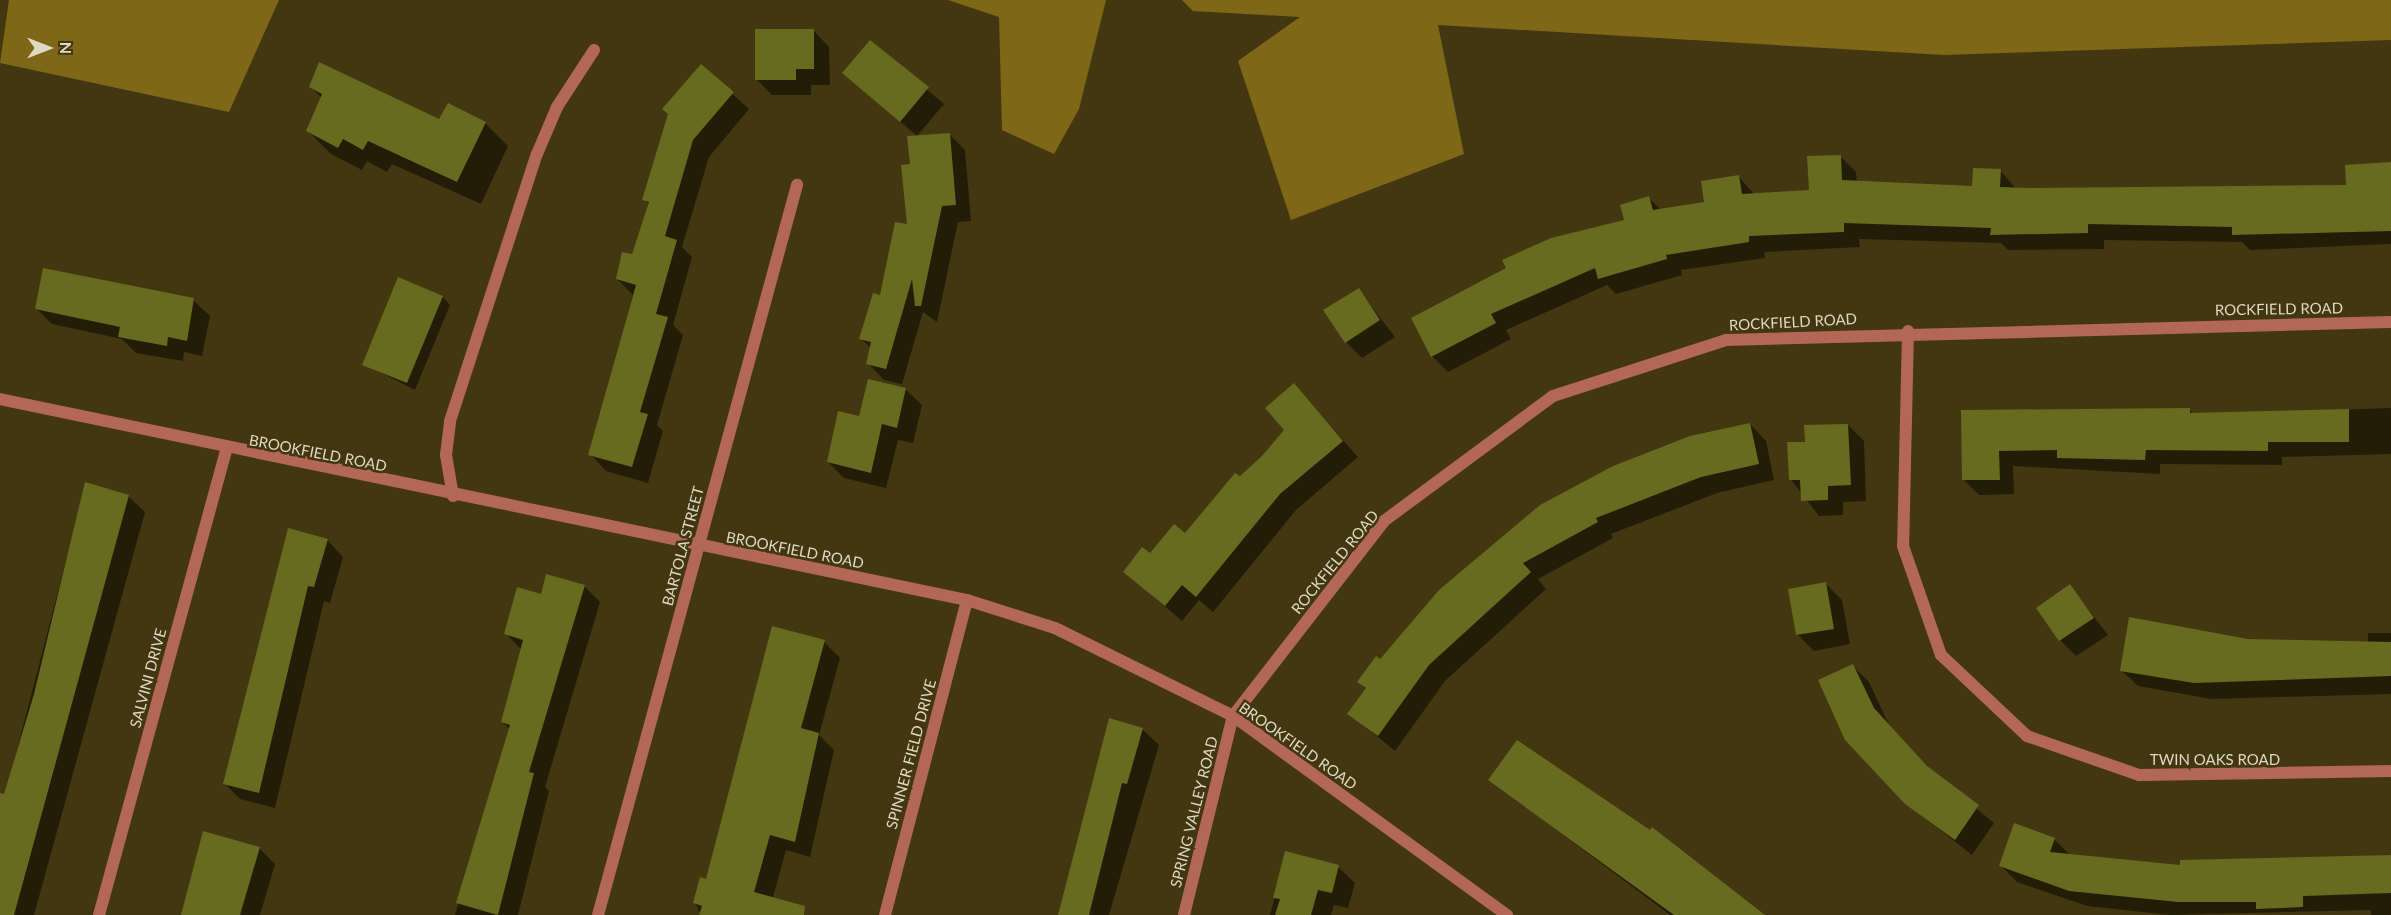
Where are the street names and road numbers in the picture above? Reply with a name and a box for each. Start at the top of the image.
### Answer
street label: ROCKFIELD ROAD [2215,299,2343,319]
street label: ROCKFIELD ROAD [1729,310,1857,334]
street label: BROOKFIELD ROAD [248,431,388,475]
street label: BARTOLA STREET [658,484,708,608]
street label: ROCKFIELD ROAD [1288,507,1382,617]
street label: BROOKFIELD ROAD [725,528,865,572]
street label: SALVINI DRIVE [126,626,170,730]
street label: SPINNER FIELD DRIVE [882,677,940,831]
street label: BROOKFIELD ROAD [1236,699,1360,793]
street label: SPRING VALLEY ROAD [1166,734,1222,890]
street label: TWIN OAKS ROAD [2150,751,2280,769]

